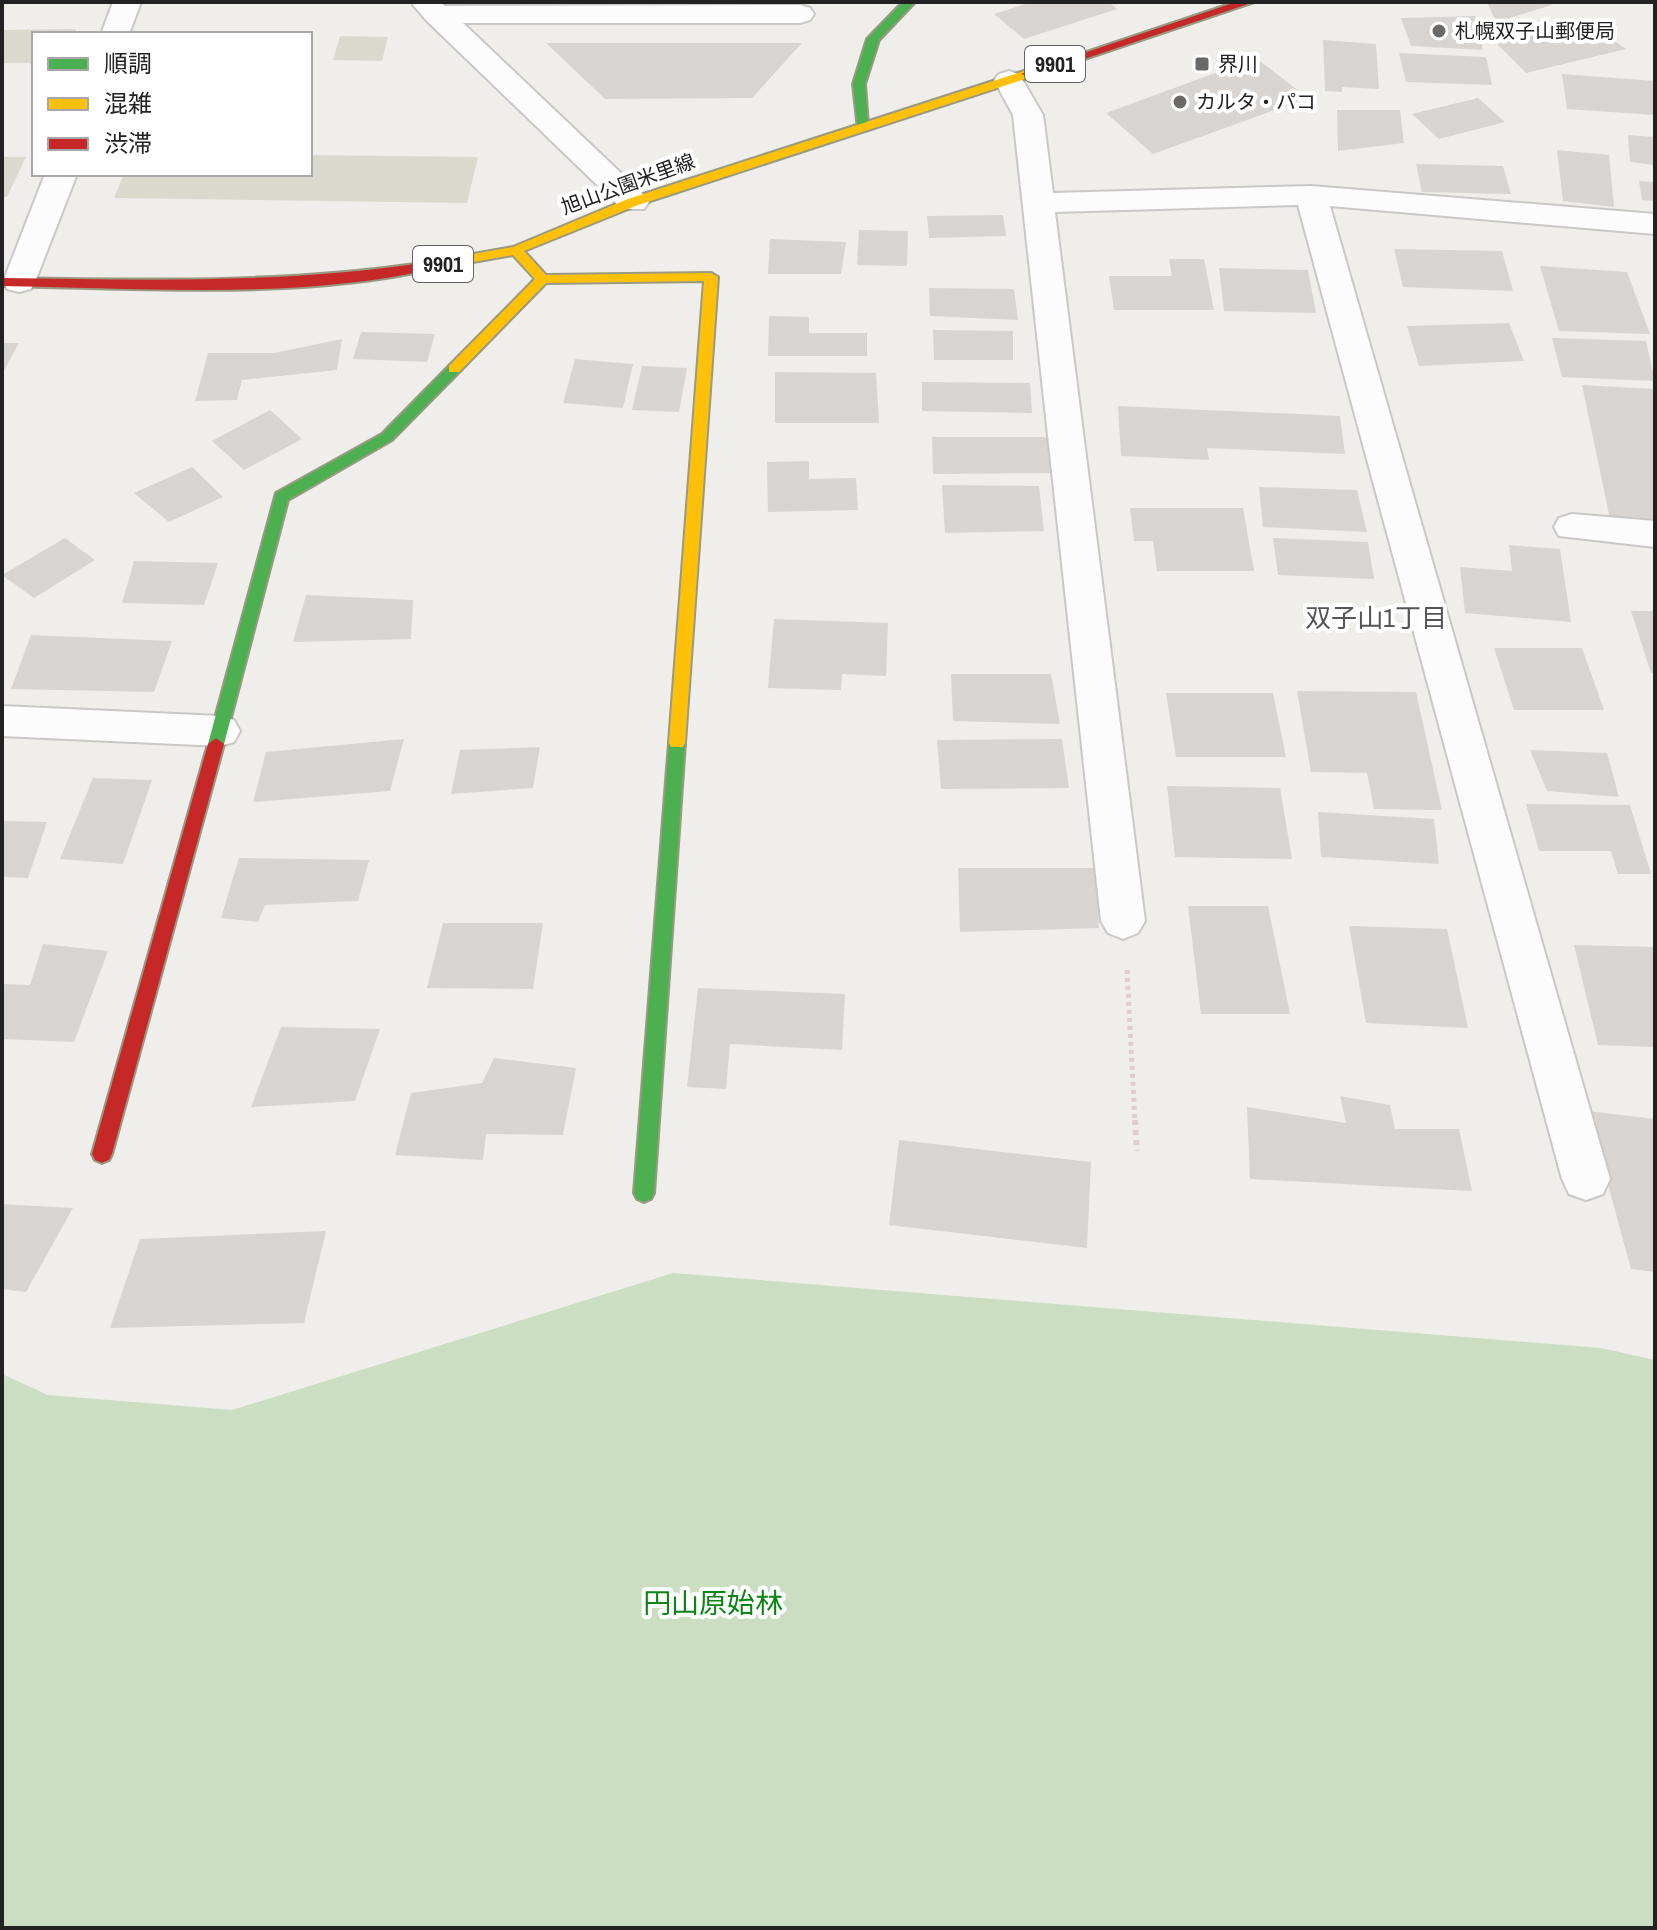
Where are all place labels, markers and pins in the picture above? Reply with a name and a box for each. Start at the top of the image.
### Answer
place label: 札幌双子山郵便局 [1455,17,1615,44]
marker: 札幌双子山郵便局 [1430,22,1448,40]
place label: 界川 [1218,50,1258,77]
marker: 界川 [1193,55,1211,73]
place label: カルタ・パコ [1196,88,1316,115]
marker: カルタ・パコ [1171,93,1189,111]

